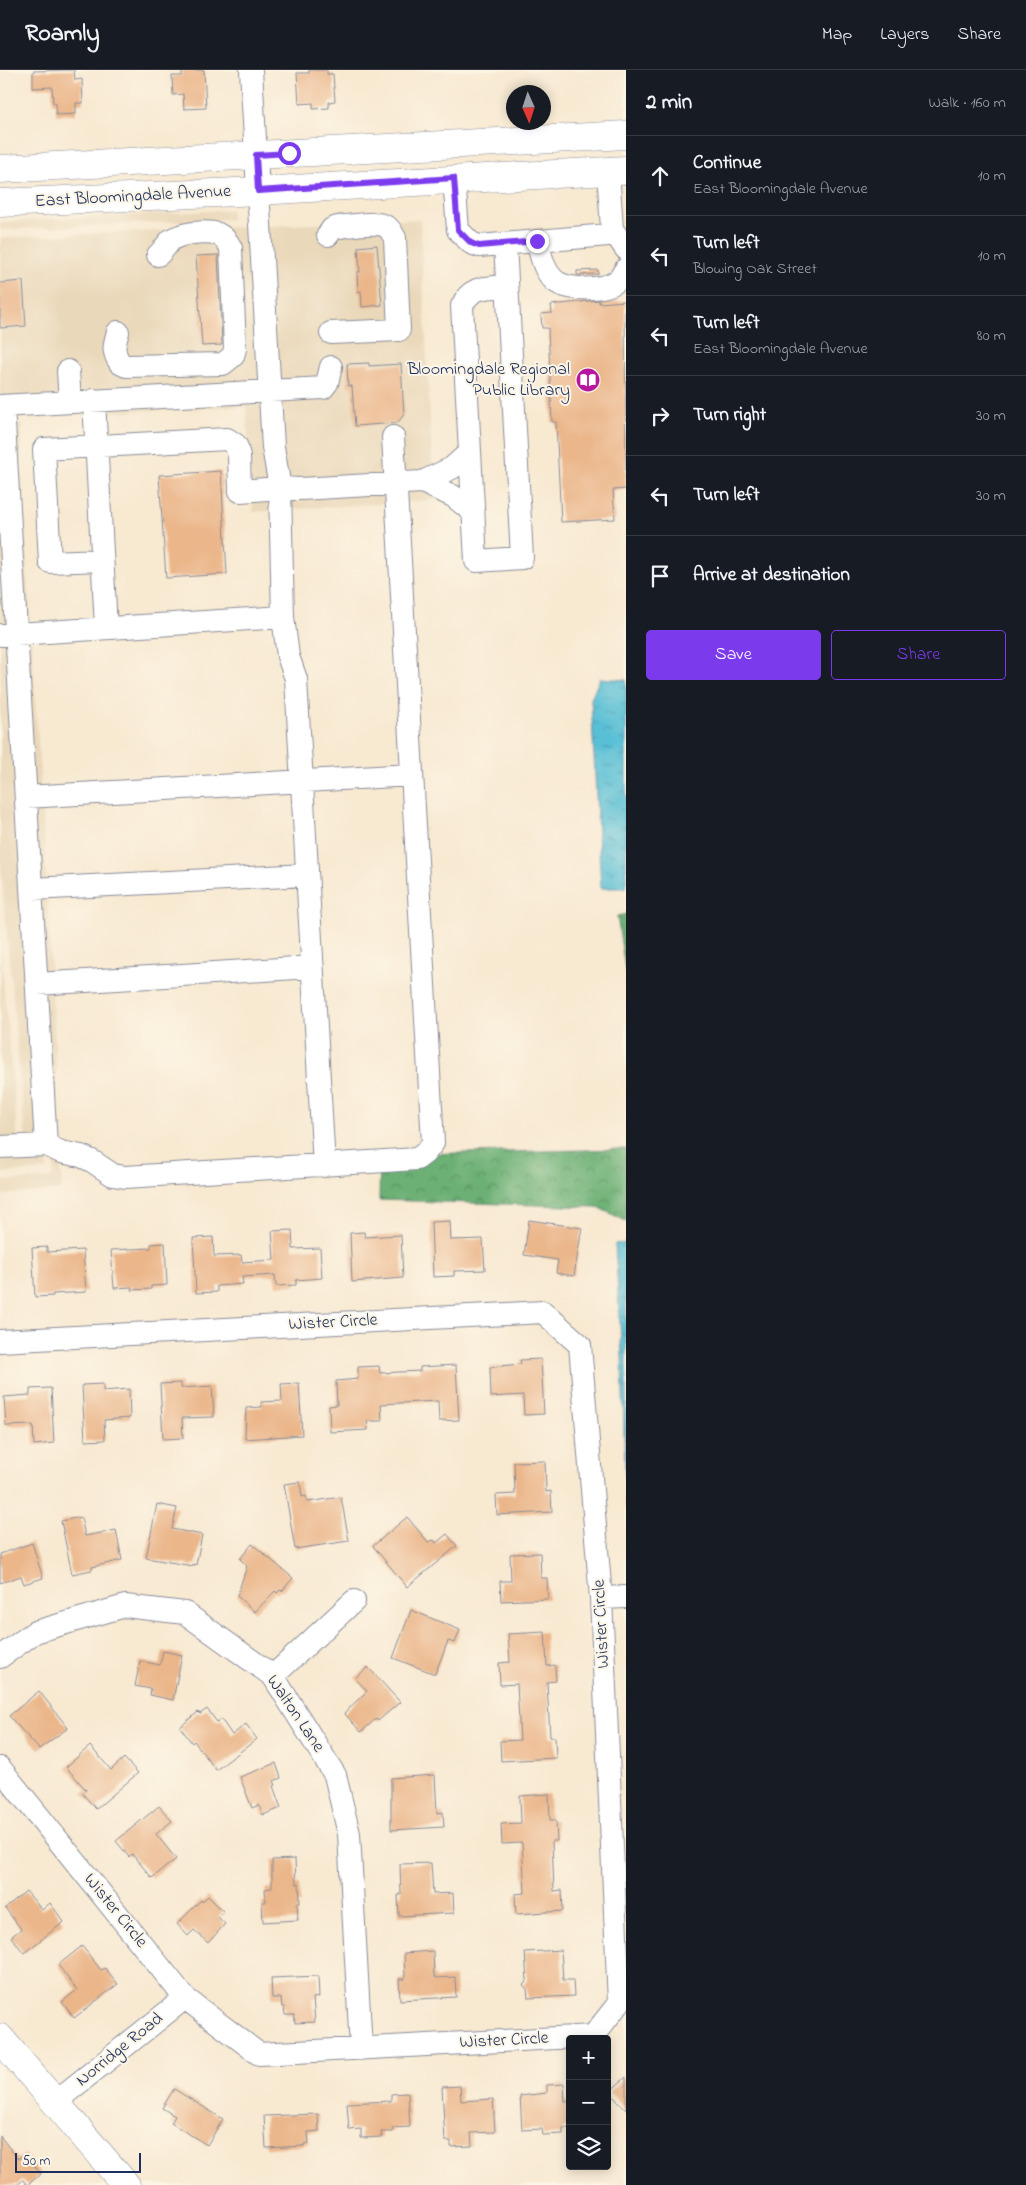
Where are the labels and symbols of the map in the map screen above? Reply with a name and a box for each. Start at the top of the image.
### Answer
north arrow [506,85,551,130]
route start [278,142,301,165]
street label: East Bloomingdale Avenue [34,179,233,216]
route end [526,230,549,253]
place label: Bloomingdale Regional Public Library [406,357,570,404]
library icon: Bloomingdale Regional Public Library [575,367,601,393]
street label: Wister Circle [288,1308,379,1338]
street label: Wister Circle [587,1578,617,1669]
street label: Walton Lane [259,1670,331,1759]
street label: Wister Circle [77,1868,154,1955]
street label: Norridge Road [71,2007,170,2094]
street label: Wister Circle [459,2026,550,2056]
scale bar [15,2150,141,2173]

